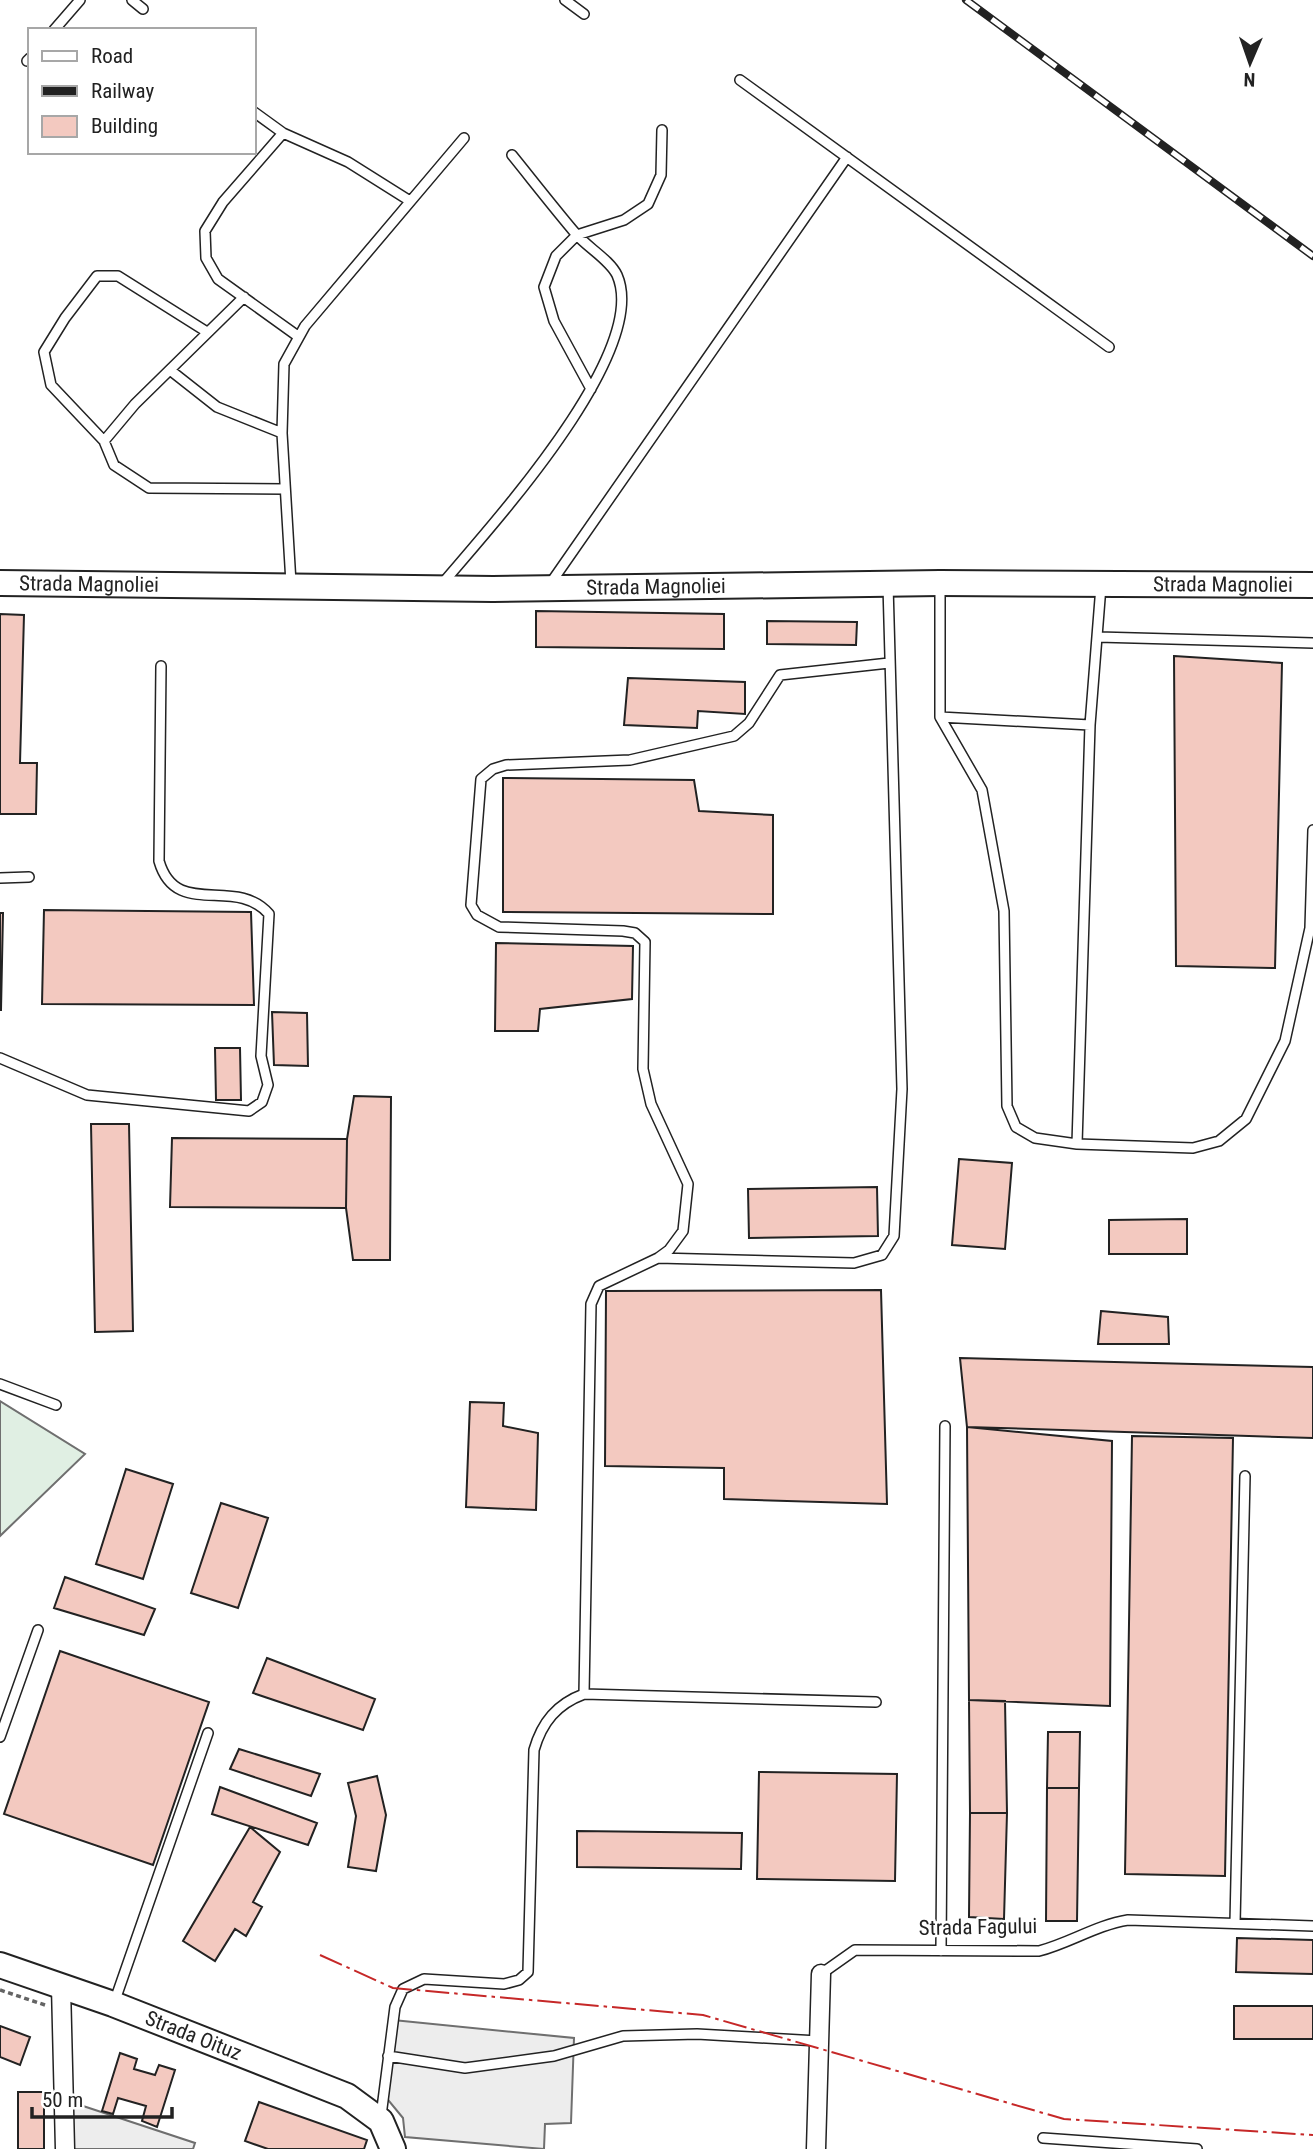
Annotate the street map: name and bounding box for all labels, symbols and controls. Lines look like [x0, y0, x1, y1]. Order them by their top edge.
legend [28, 28, 256, 154]
north arrow [1215, 28, 1285, 98]
text: Road [91, 44, 133, 68]
text: N [1243, 68, 1256, 91]
text: Railway [91, 79, 154, 103]
text: Building [91, 114, 158, 138]
street label: Strada Magnoliei [19, 571, 159, 597]
street label: Strada Magnoliei [1153, 572, 1293, 597]
street label: Strada Magnoliei [586, 574, 726, 600]
street label: Strada Fagului [919, 1914, 1037, 1940]
street label: Strada Oituz [142, 2006, 245, 2065]
scale bar [32, 2076, 172, 2120]
text: 50 m [42, 2088, 83, 2112]

